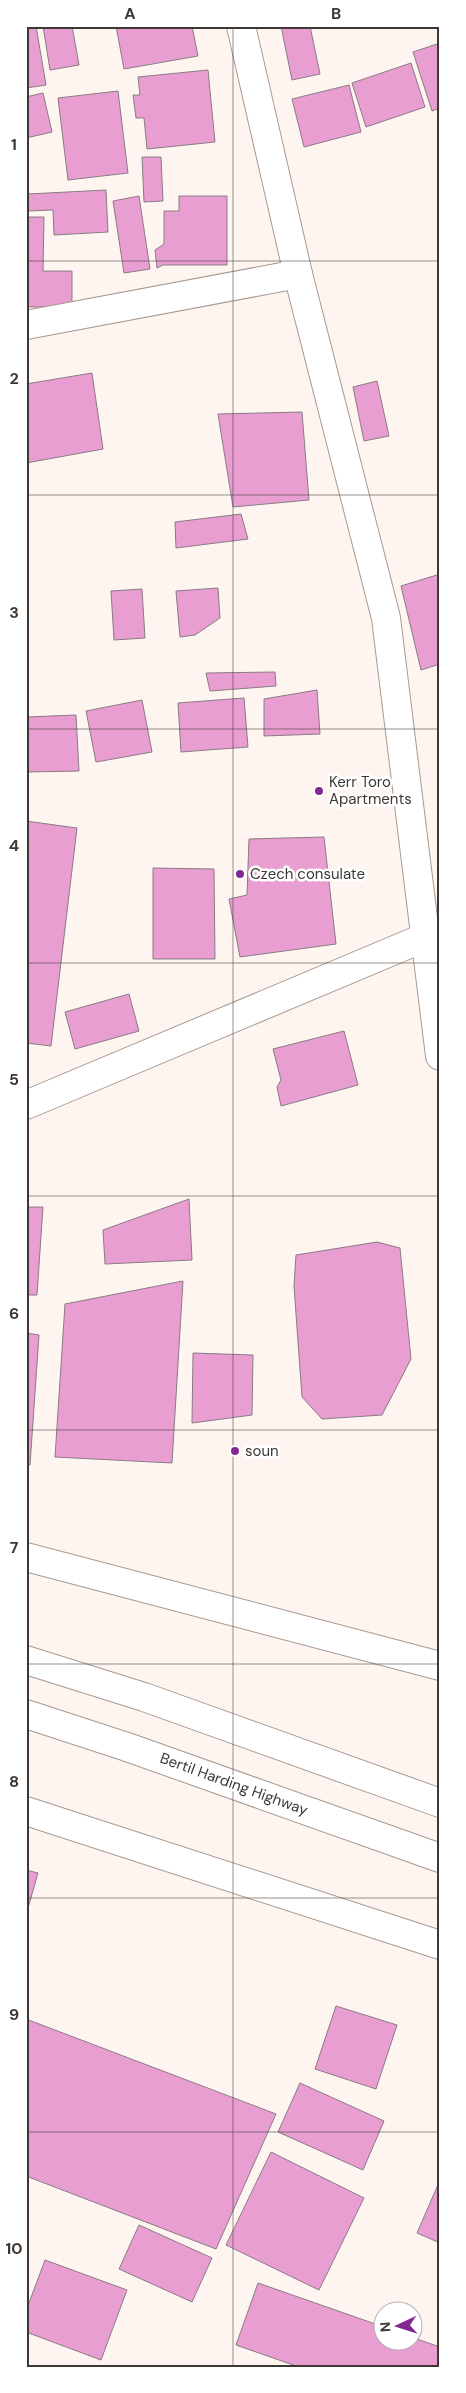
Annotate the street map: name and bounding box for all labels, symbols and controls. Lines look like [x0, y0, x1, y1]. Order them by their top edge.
text: A [124, 3, 136, 24]
text: B [331, 3, 341, 24]
text: 1 [11, 134, 17, 155]
text: 2 [9, 368, 19, 389]
text: 3 [9, 602, 19, 623]
place label: Kerr Toro Apartments [329, 772, 412, 809]
marker: Kerr Toro Apartments [313, 785, 325, 797]
text: 4 [9, 835, 19, 856]
place label: Czech consulate [250, 864, 365, 884]
marker: Czech consulate [234, 868, 246, 880]
text: 5 [9, 1069, 19, 1090]
text: 6 [9, 1303, 19, 1324]
place label: soun [245, 1441, 279, 1461]
marker: soun [229, 1445, 241, 1457]
text: 7 [10, 1537, 19, 1558]
street label: Bertil Harding Highway [157, 1748, 311, 1820]
text: 8 [9, 1771, 19, 1792]
text: 9 [9, 2004, 19, 2025]
text: 10 [5, 2238, 23, 2259]
north arrow [374, 2300, 424, 2350]
text: N [376, 2321, 394, 2333]

